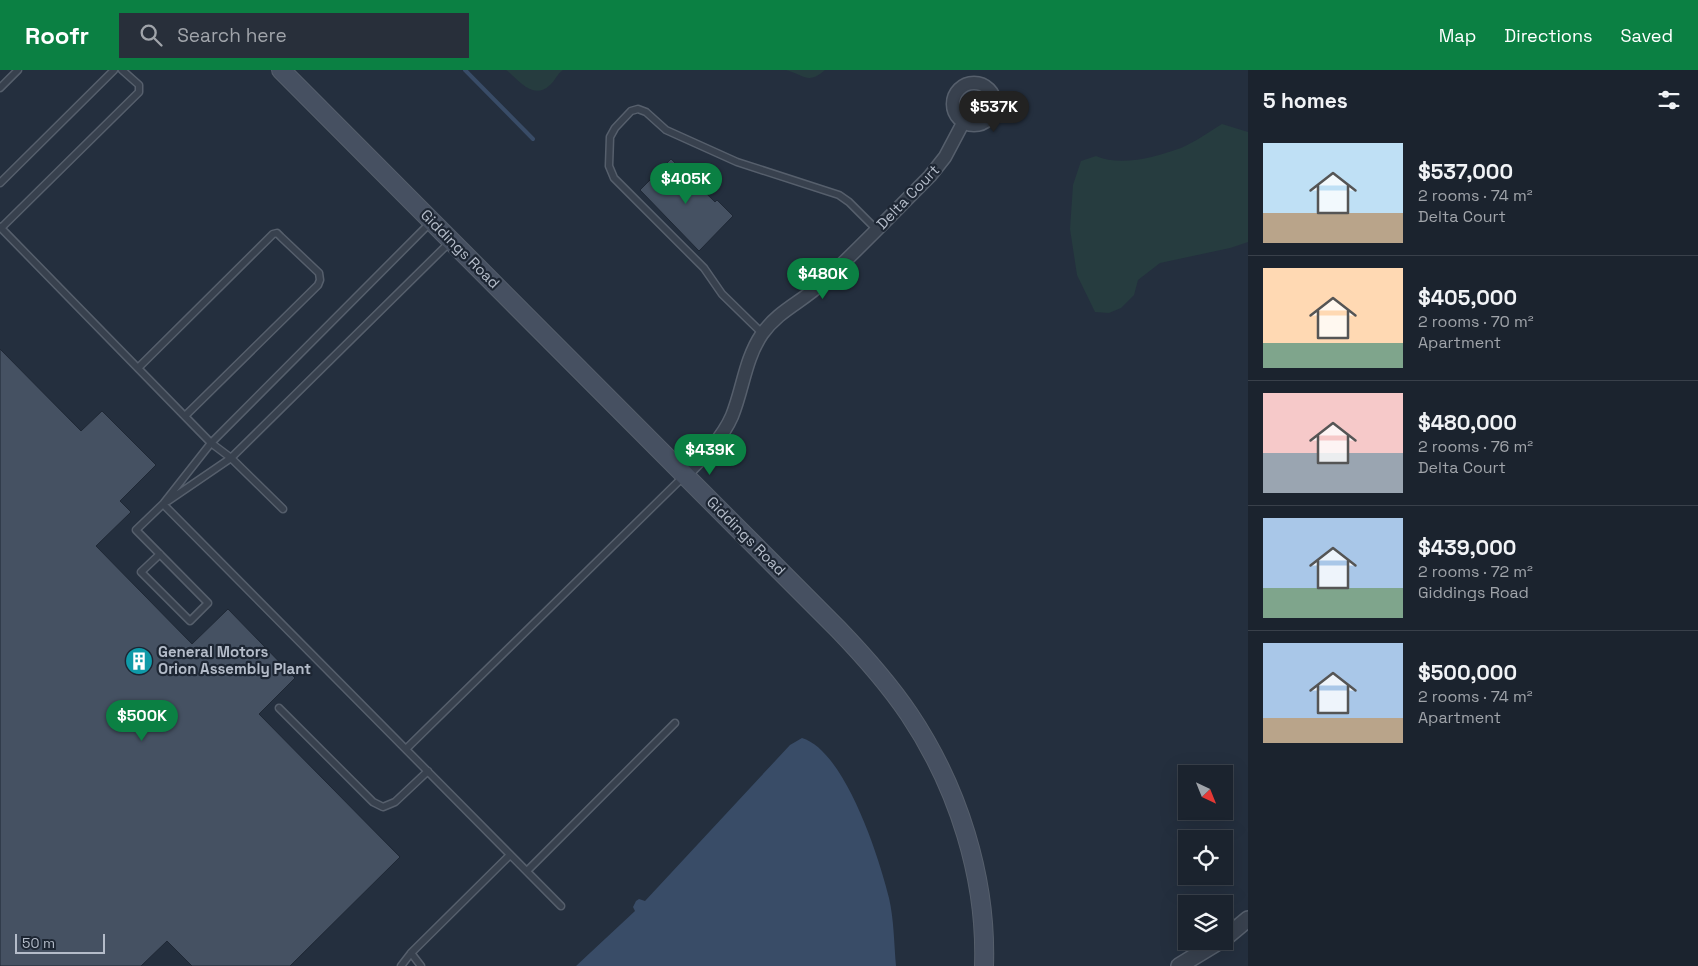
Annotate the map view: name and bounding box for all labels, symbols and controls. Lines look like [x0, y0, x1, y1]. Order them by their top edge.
search box [119, 13, 469, 58]
text: Roofr [25, 20, 89, 51]
icon: search [137, 21, 165, 49]
text: Search here [177, 23, 287, 48]
text: Map [1439, 24, 1476, 47]
text: Directions [1504, 24, 1593, 47]
text: Saved [1621, 24, 1673, 47]
icon: filters [1655, 86, 1683, 114]
text: 5 homes [1263, 87, 1348, 114]
pin: $537K [959, 90, 1029, 133]
text: $537K [970, 96, 1018, 117]
text: $537,000 [1418, 158, 1513, 185]
street label: Delta Court [872, 160, 943, 233]
pin: $405K [651, 162, 721, 205]
icon: home [1303, 163, 1363, 223]
text: $405K [661, 168, 711, 189]
text: 2 rooms · 74 m² [1418, 185, 1533, 206]
street label: Giddings Road [417, 205, 504, 292]
text: Delta Court [1418, 206, 1506, 227]
pin: $480K [788, 258, 858, 300]
text: $480K [798, 263, 848, 284]
text: $405,000 [1418, 284, 1517, 311]
icon: home [1303, 288, 1363, 348]
text: 2 rooms · 70 m² [1418, 311, 1534, 332]
text: Apartment [1418, 332, 1501, 353]
text: $480,000 [1418, 409, 1517, 436]
icon: home [1303, 413, 1363, 473]
pin: $439K [675, 434, 745, 476]
text: 2 rooms · 76 m² [1418, 436, 1533, 457]
text: $439K [685, 439, 735, 460]
text: Delta Court [1418, 457, 1506, 478]
street label: Giddings Road [703, 492, 790, 579]
text: $439,000 [1418, 534, 1516, 561]
icon: home [1303, 538, 1363, 598]
text: 2 rooms · 72 m² [1418, 561, 1533, 582]
text: Giddings Road [1418, 582, 1529, 603]
place label: General Motors Orion Assembly Plant [158, 642, 311, 678]
building icon: General Motors Orion Assembly Plant [124, 646, 154, 676]
text: $500,000 [1418, 659, 1517, 686]
icon: home [1303, 663, 1363, 723]
text: 2 rooms · 74 m² [1418, 686, 1533, 707]
pin: $500K [107, 700, 177, 742]
text: $500K [117, 705, 167, 726]
text: Apartment [1418, 707, 1501, 728]
north arrow [1178, 765, 1232, 820]
map controls [1178, 765, 1233, 950]
button: locate [1178, 830, 1233, 885]
button: layers [1178, 895, 1233, 950]
scale bar [15, 931, 105, 954]
text: 50 m [22, 934, 55, 952]

